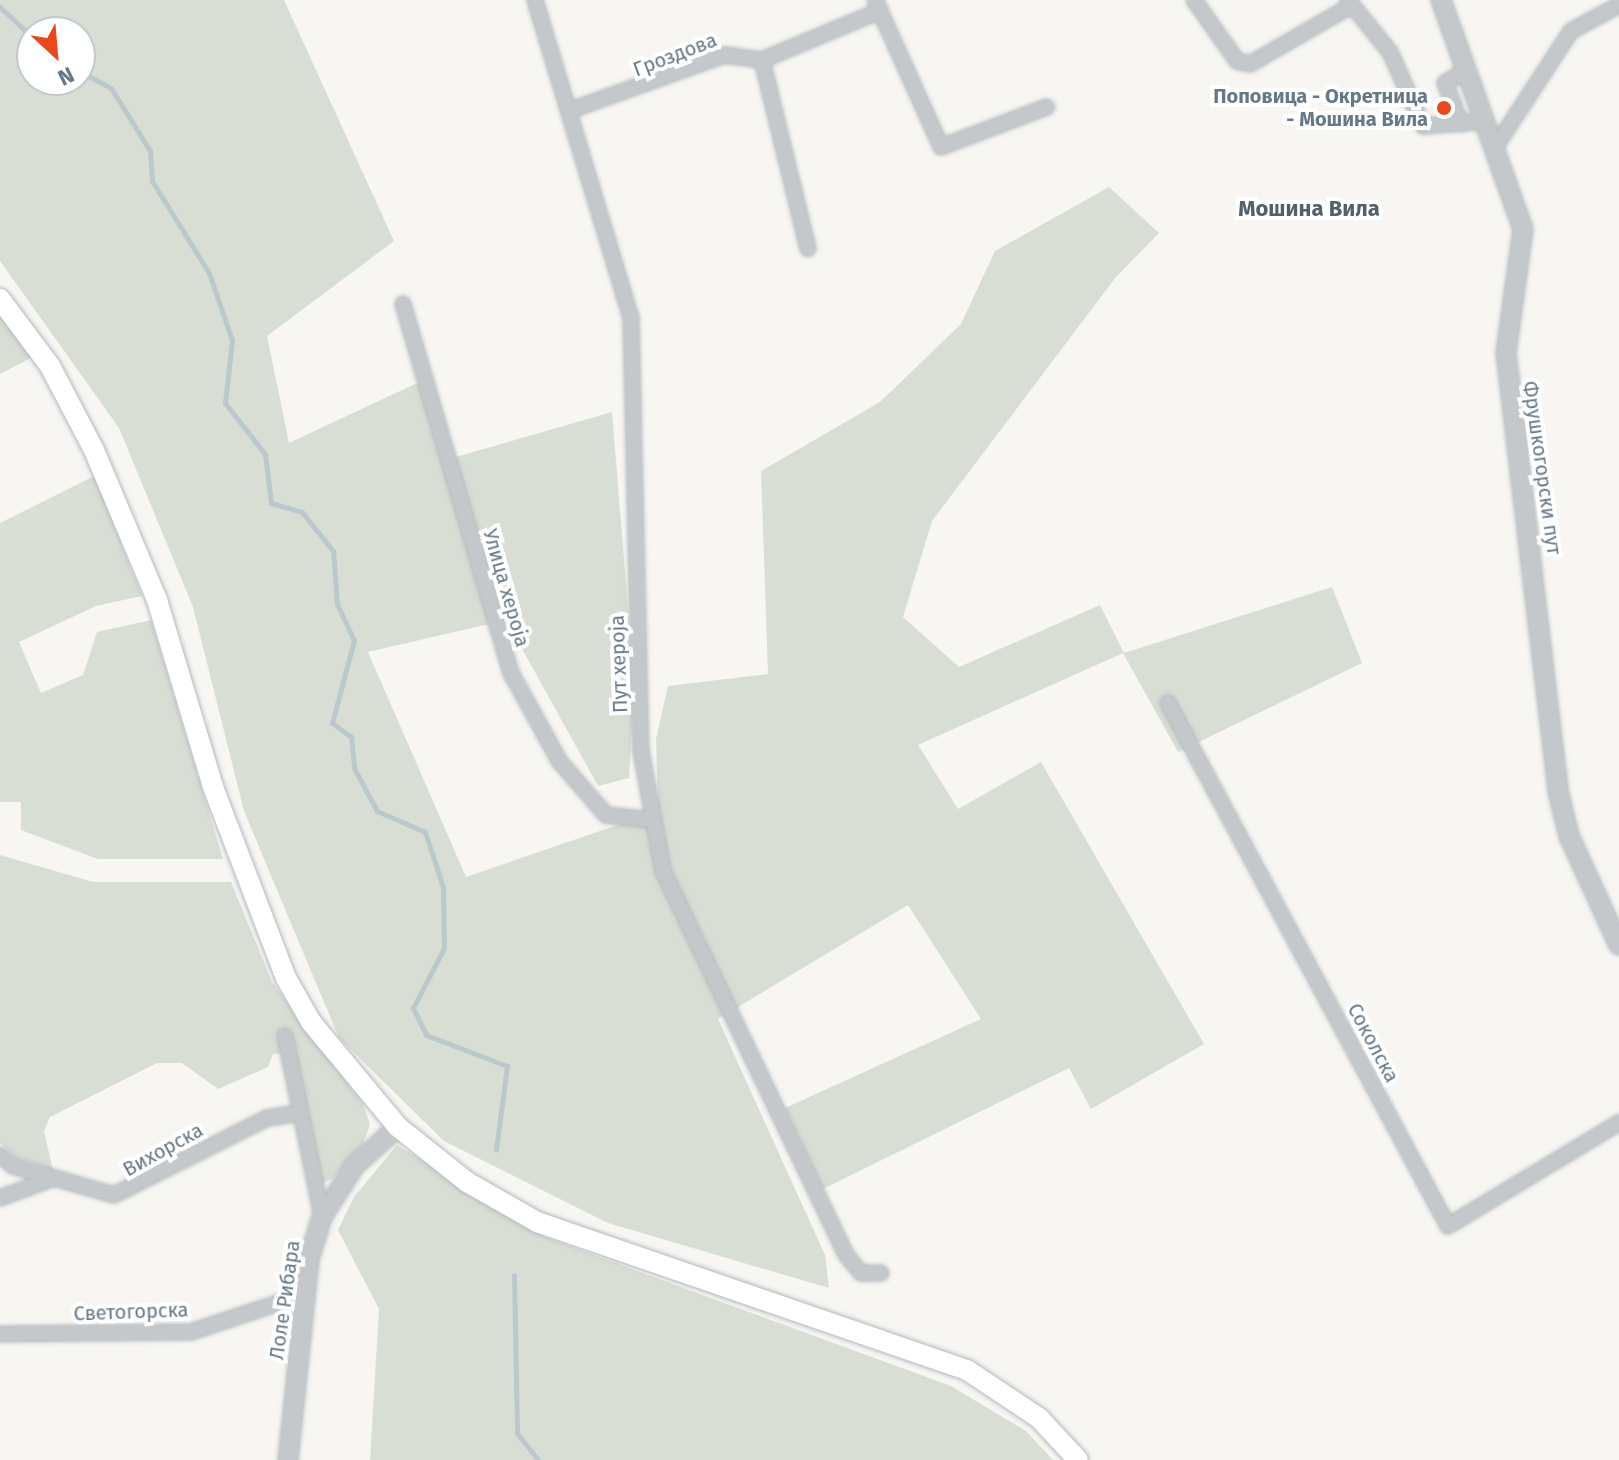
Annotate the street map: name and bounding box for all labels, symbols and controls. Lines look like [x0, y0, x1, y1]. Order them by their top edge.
north arrow [16, 16, 96, 96]
street label: Гроздова [630, 28, 720, 82]
text: N [53, 61, 78, 92]
place label: Поповица - Окретница - Мошина Вила [1213, 84, 1428, 131]
marker: Поповица - Окретница - Мошина Вила [1435, 99, 1453, 117]
district label: Мошина Вила [1238, 196, 1380, 222]
street label: Фрушкогорски пут [1518, 379, 1566, 557]
street label: Улица хероја [478, 526, 534, 650]
street label: Пут хероја [605, 615, 633, 713]
street label: Соколска [1342, 999, 1404, 1087]
street label: Вихорска [119, 1118, 207, 1182]
street label: Лоле Рибара [265, 1239, 305, 1361]
street label: Светогорска [73, 1298, 189, 1326]

